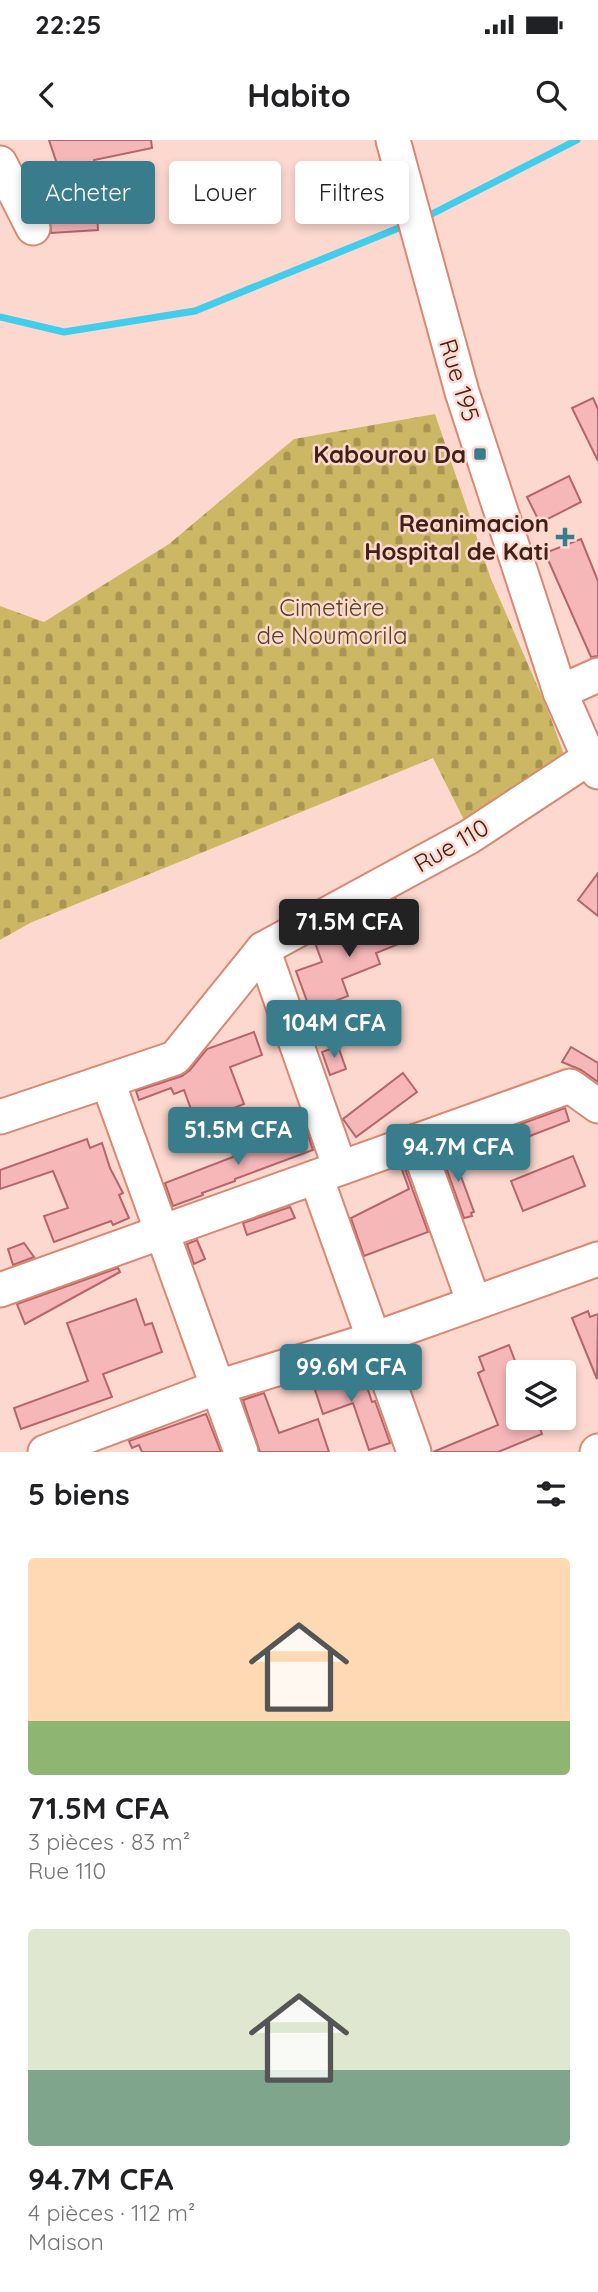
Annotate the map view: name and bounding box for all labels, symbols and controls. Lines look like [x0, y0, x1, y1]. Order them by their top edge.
text: 22:25 [35, 8, 101, 41]
text: Habito [247, 75, 351, 115]
icon: back [28, 76, 66, 114]
icon: search [532, 76, 570, 114]
chip: Acheter [21, 161, 155, 224]
chip: Louer [169, 161, 281, 224]
chip: Filtres [295, 161, 409, 224]
street label: Rue 195 [433, 335, 487, 425]
place label: Kabourou Da [313, 439, 466, 469]
marker: Kabourou Da [472, 446, 488, 462]
place label: Reanimacion Hospital de Kati [364, 508, 549, 566]
marker: Reanimacion Hospital de Kati [555, 527, 575, 547]
park label: Cimetière de Noumorila [256, 592, 408, 650]
street label: Rue 110 [408, 812, 494, 878]
pin: 71.5M CFA [269, 900, 429, 959]
text: 71.5M CFA [295, 907, 403, 936]
pin: 104M CFA [262, 1000, 406, 1060]
text: 104M CFA [282, 1008, 386, 1037]
pin: 51.5M CFA [158, 1108, 318, 1167]
text: 51.5M CFA [184, 1115, 292, 1144]
pin: 94.7M CFA [378, 1124, 538, 1184]
text: 94.7M CFA [402, 1132, 514, 1161]
pin: 99.6M CFA [271, 1344, 431, 1404]
text: 99.6M CFA [296, 1352, 406, 1381]
map controls [506, 1360, 576, 1430]
button: layers [506, 1360, 576, 1430]
text: 5 biens [28, 1475, 130, 1513]
icon: filters [532, 1475, 570, 1513]
icon: home [236, 1604, 362, 1730]
text: 71.5M CFA [28, 1789, 169, 1827]
text: 3 pièces · 83 m² [28, 1827, 190, 1856]
text: Rue 110 [28, 1856, 106, 1885]
icon: home [236, 1975, 362, 2101]
text: 94.7M CFA [28, 2160, 173, 2198]
text: 4 pièces · 112 m² [28, 2198, 195, 2227]
text: Maison [28, 2227, 104, 2256]

